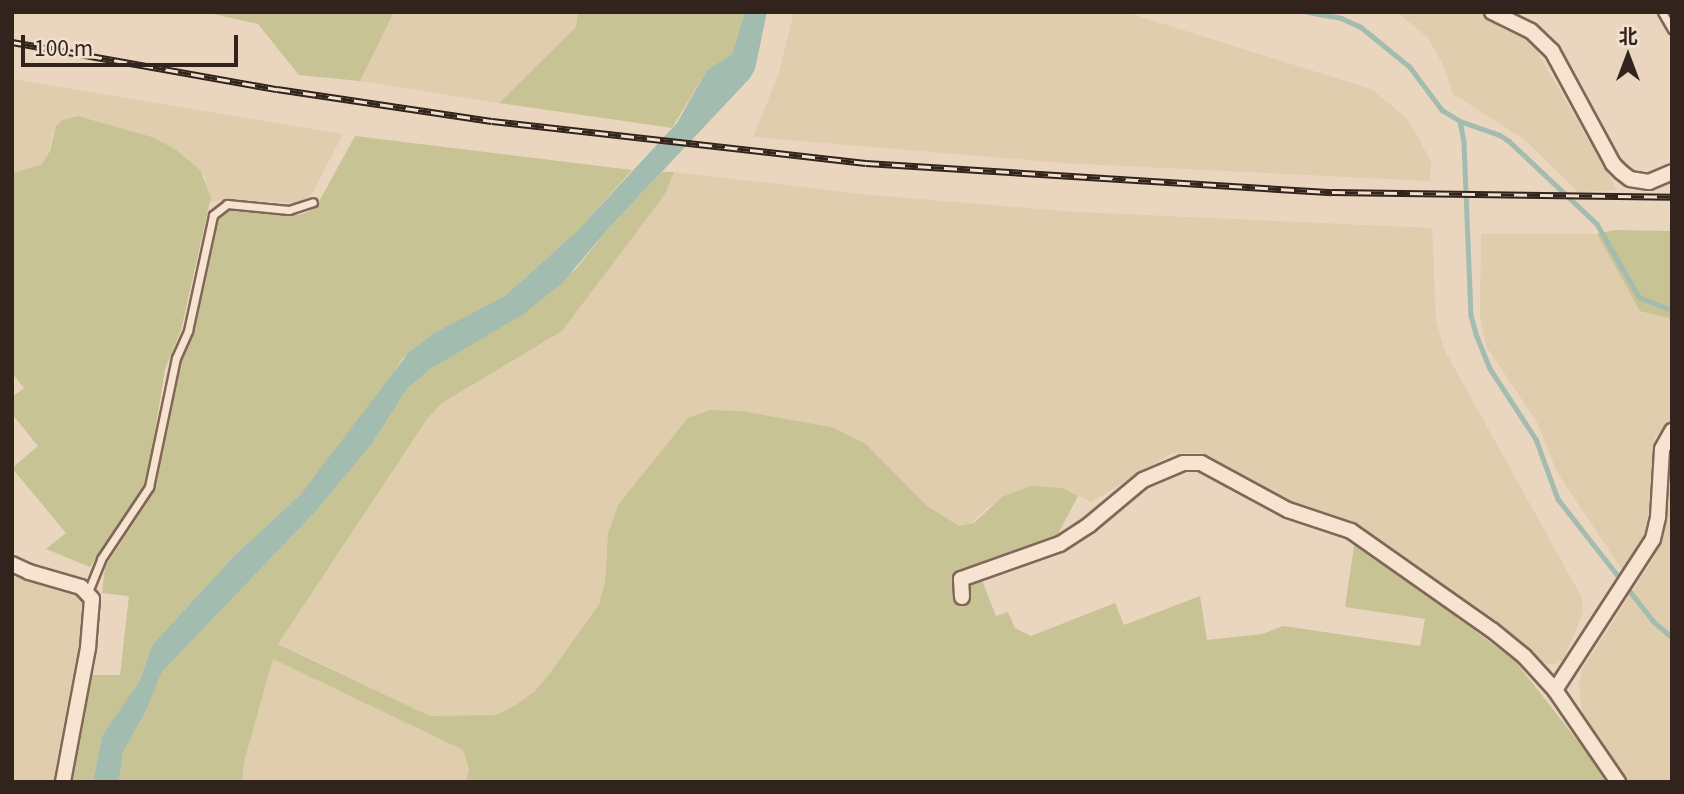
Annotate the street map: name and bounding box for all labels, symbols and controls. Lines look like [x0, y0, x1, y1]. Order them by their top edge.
scale bar [24, 21, 242, 65]
north arrow [1593, 21, 1663, 91]
text: 北 [1618, 21, 1638, 48]
text: 100 m [34, 32, 93, 62]

